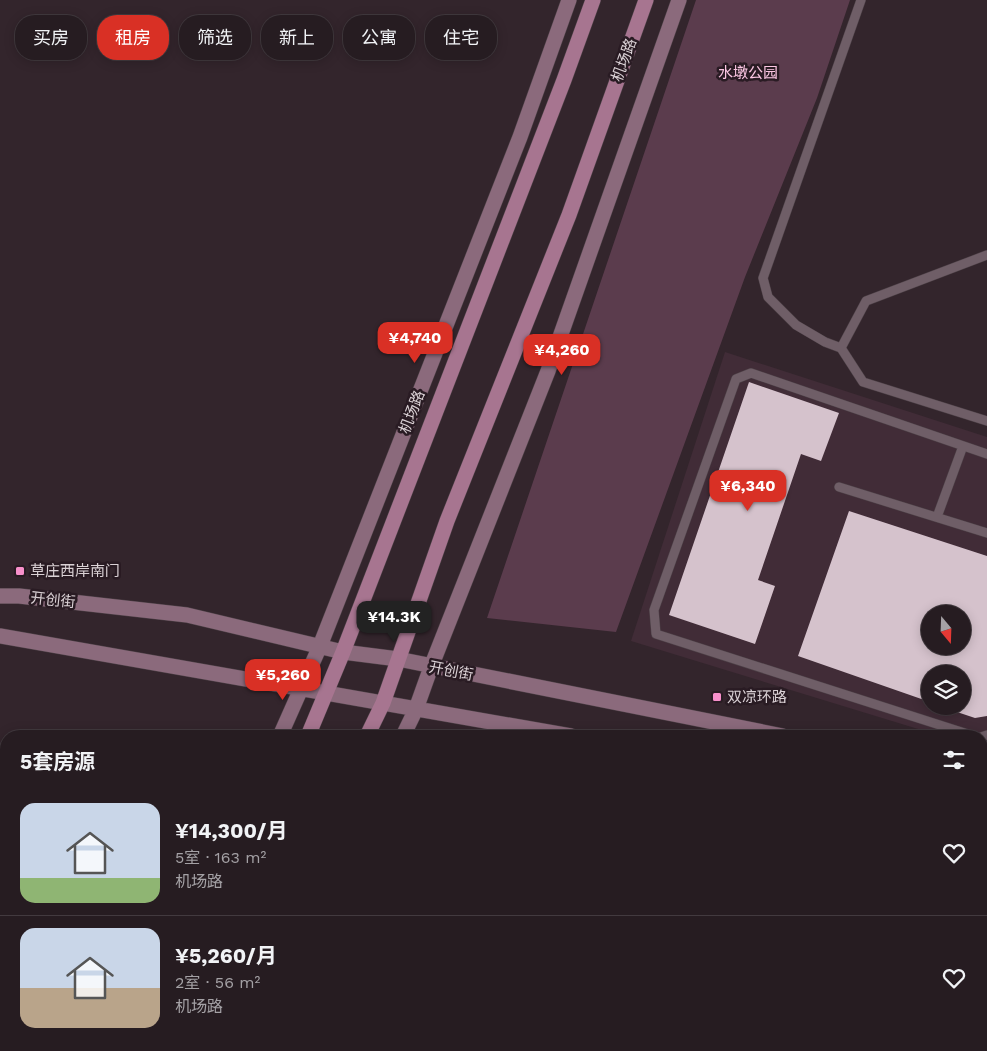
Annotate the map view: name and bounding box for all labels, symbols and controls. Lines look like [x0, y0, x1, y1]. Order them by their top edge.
chip: 买房 [15, 15, 87, 60]
chip: 租房 [97, 15, 169, 60]
chip: 筛选 [179, 15, 251, 60]
chip: 新上 [261, 15, 333, 60]
chip: 公寓 [343, 15, 415, 60]
chip: 住宅 [425, 15, 497, 60]
street label: 机场路 [608, 36, 640, 84]
park label: 水墩公园 [718, 64, 778, 82]
pin: ¥4,740 [374, 322, 456, 364]
text: ¥4,740 [389, 328, 441, 347]
pin: ¥4,260 [521, 334, 603, 376]
text: ¥4,260 [534, 340, 590, 359]
street label: 机场路 [396, 388, 428, 436]
pin: ¥6,340 [707, 470, 789, 512]
text: ¥6,340 [720, 476, 776, 495]
place label: 草庄西岸南门 [30, 562, 120, 580]
marker: 草庄西岸南门 [14, 565, 26, 577]
street label: 开创街 [30, 589, 76, 611]
pin: ¥14.3K [353, 600, 435, 643]
north arrow [921, 605, 971, 655]
map controls [921, 605, 971, 715]
text: ¥14.3K [367, 607, 421, 626]
pin: ¥5,260 [242, 658, 324, 701]
street label: 开创街 [427, 658, 475, 684]
text: ¥5,260 [256, 665, 310, 684]
button: layers [921, 665, 971, 715]
place label: 双凉环路 [727, 688, 787, 706]
marker: 双凉环路 [711, 691, 723, 703]
icon: filters [940, 746, 968, 774]
text: 5套房源 [20, 749, 95, 774]
text: ¥14,300/月 [175, 818, 287, 843]
icon: home [60, 823, 120, 883]
icon: heart [940, 839, 968, 867]
text: 5室 · 163 m² [175, 848, 266, 867]
text: 机场路 [175, 872, 223, 891]
text: ¥5,260/月 [175, 943, 277, 968]
icon: home [60, 948, 120, 1008]
icon: heart [940, 964, 968, 992]
text: 2室 · 56 m² [175, 973, 260, 992]
text: 机场路 [175, 997, 223, 1016]

